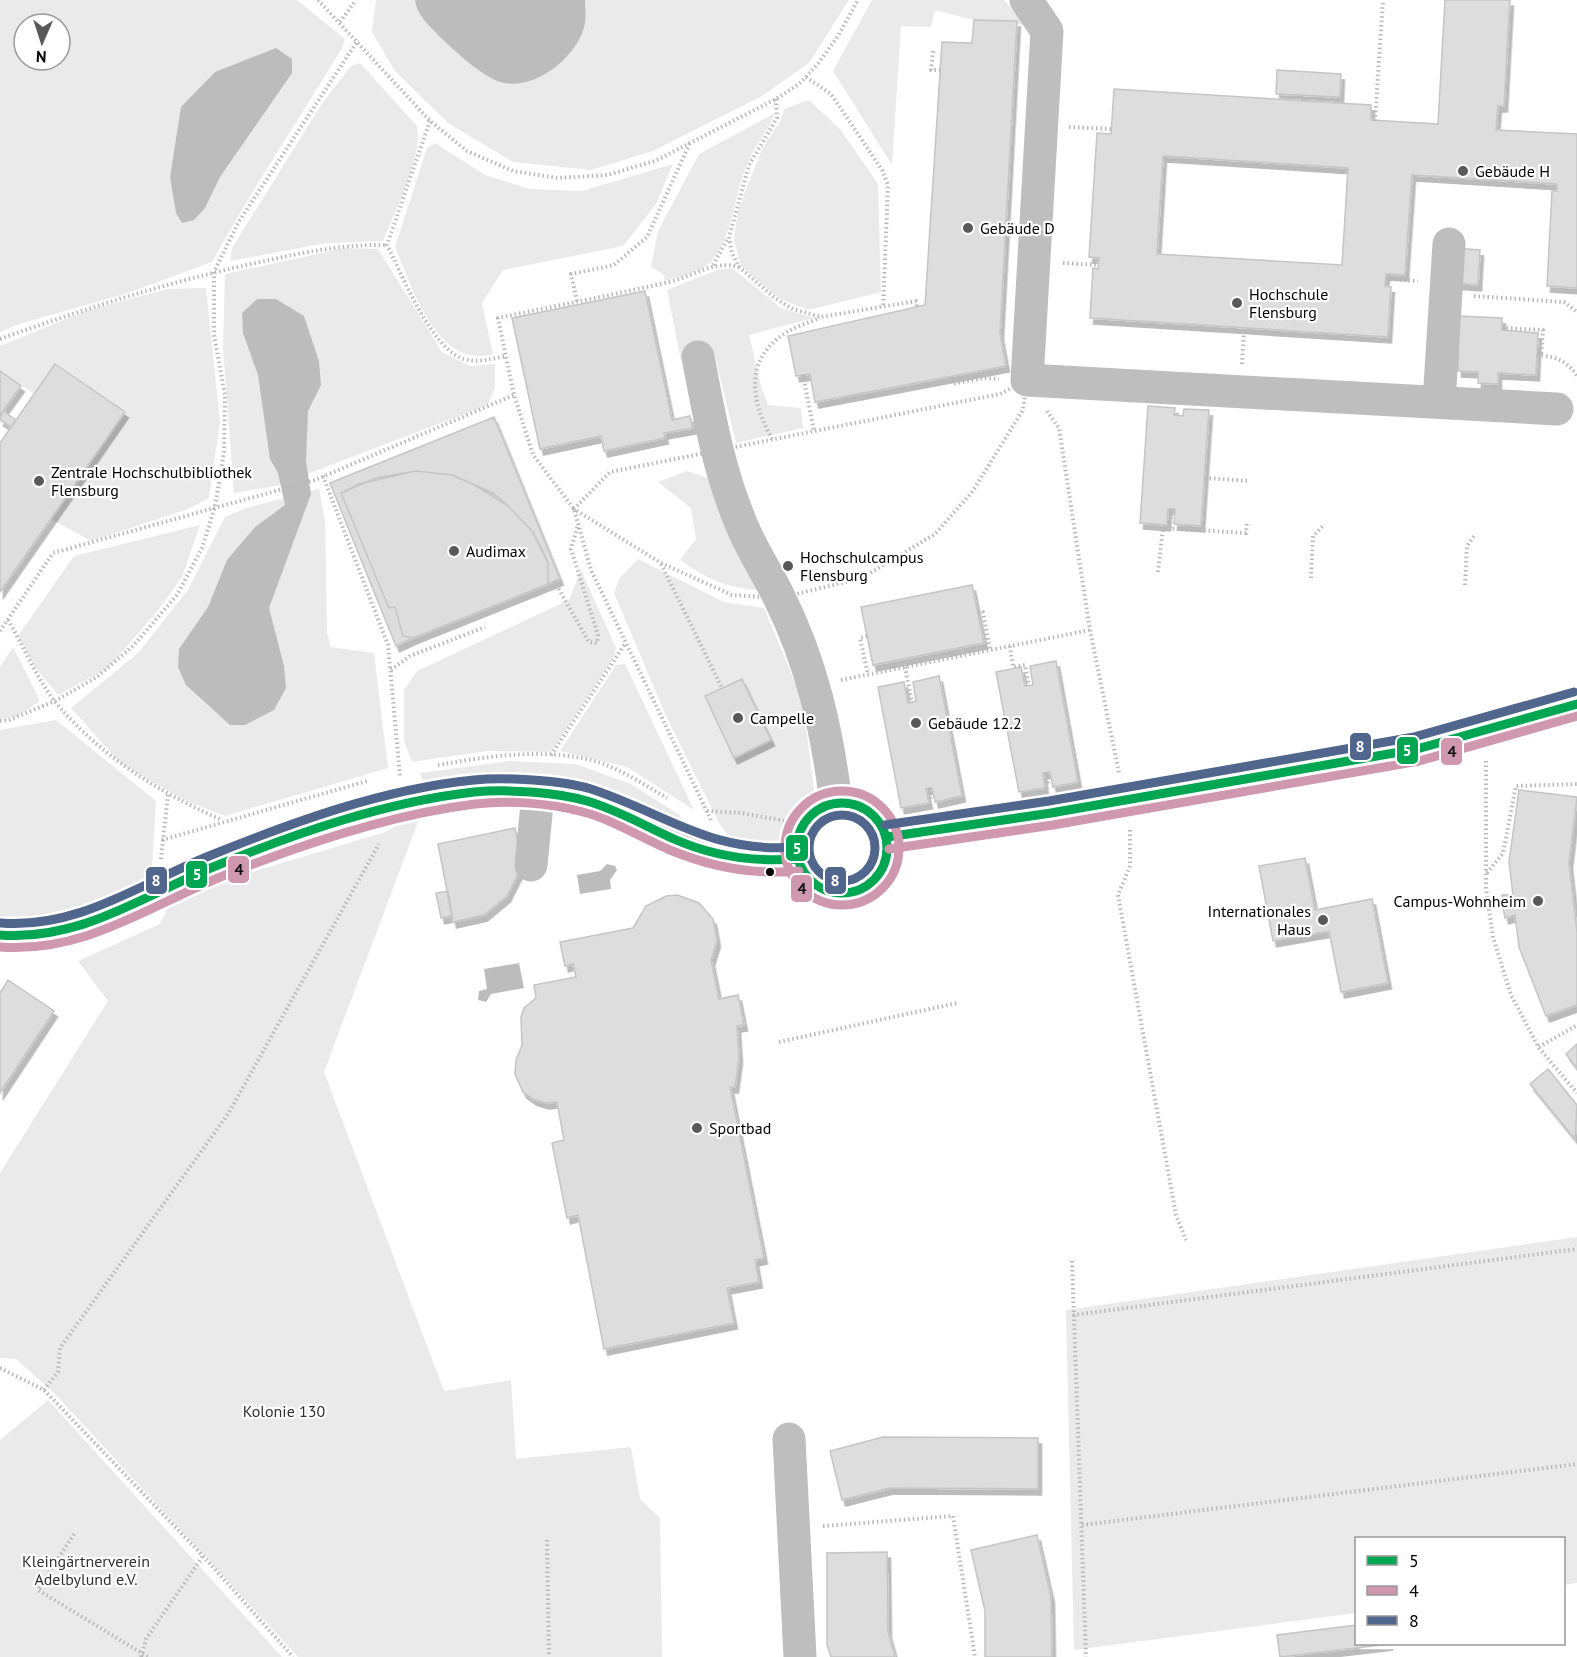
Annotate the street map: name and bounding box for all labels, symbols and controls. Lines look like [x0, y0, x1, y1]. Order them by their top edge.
north arrow [12, 12, 72, 72]
text: N [35, 47, 47, 67]
place label: Gebäude H [1475, 161, 1550, 181]
marker: Gebäude H [1456, 164, 1470, 178]
place label: Gebäude D [980, 218, 1055, 238]
marker: Gebäude D [961, 221, 975, 235]
place label: Hochschule Flensburg [1249, 284, 1328, 322]
marker: Hochschule Flensburg [1230, 296, 1244, 310]
place label: Zentrale Hochschulbibliothek Flensburg [51, 462, 252, 500]
marker: Zentrale Hochschulbibliothek Flensburg [32, 474, 46, 488]
place label: Audimax [466, 541, 526, 561]
marker: Audimax [447, 544, 461, 558]
place label: Hochschulcampus Flensburg [800, 547, 924, 585]
marker: Hochschulcampus Flensburg [781, 559, 795, 573]
place label: Campelle [750, 708, 814, 728]
marker: Campelle [731, 711, 745, 725]
place label: Gebäude 12.2 [928, 713, 1022, 733]
marker: Gebäude 12.2 [909, 716, 923, 730]
line badge: 8 [1349, 732, 1372, 761]
text: 8 [1355, 736, 1365, 756]
line badge: 5 [1396, 736, 1419, 765]
line badge: 4 [1440, 737, 1463, 766]
text: 5 [1402, 740, 1412, 760]
text: 4 [1447, 741, 1457, 761]
line badge: 5 [785, 834, 809, 862]
text: 5 [792, 838, 802, 858]
line badge: 4 [227, 855, 250, 884]
text: 4 [234, 859, 244, 879]
line badge: 5 [185, 860, 208, 889]
text: 5 [192, 864, 202, 884]
line badge: 8 [145, 866, 168, 895]
unlabelled marker [764, 866, 776, 878]
line badge: 8 [824, 866, 847, 895]
text: 8 [151, 870, 161, 890]
text: 8 [830, 870, 840, 890]
line badge: 4 [790, 874, 813, 903]
text: 4 [797, 878, 807, 898]
place label: Campus-Wohnheim [1394, 891, 1526, 911]
marker: Campus-Wohnheim [1531, 894, 1545, 908]
place label: Internationales Haus [1208, 901, 1311, 939]
marker: Internationales Haus [1316, 913, 1330, 927]
place label: Sportbad [709, 1118, 771, 1138]
marker: Sportbad [690, 1121, 704, 1135]
park label: Kolonie 130 [243, 1401, 325, 1421]
legend [1355, 1537, 1565, 1645]
text: 5 [1409, 1549, 1419, 1572]
park label: Kleingärtnerverein Adelbylund e.V. [22, 1551, 150, 1589]
text: 4 [1409, 1579, 1419, 1602]
text: 8 [1409, 1609, 1419, 1632]

